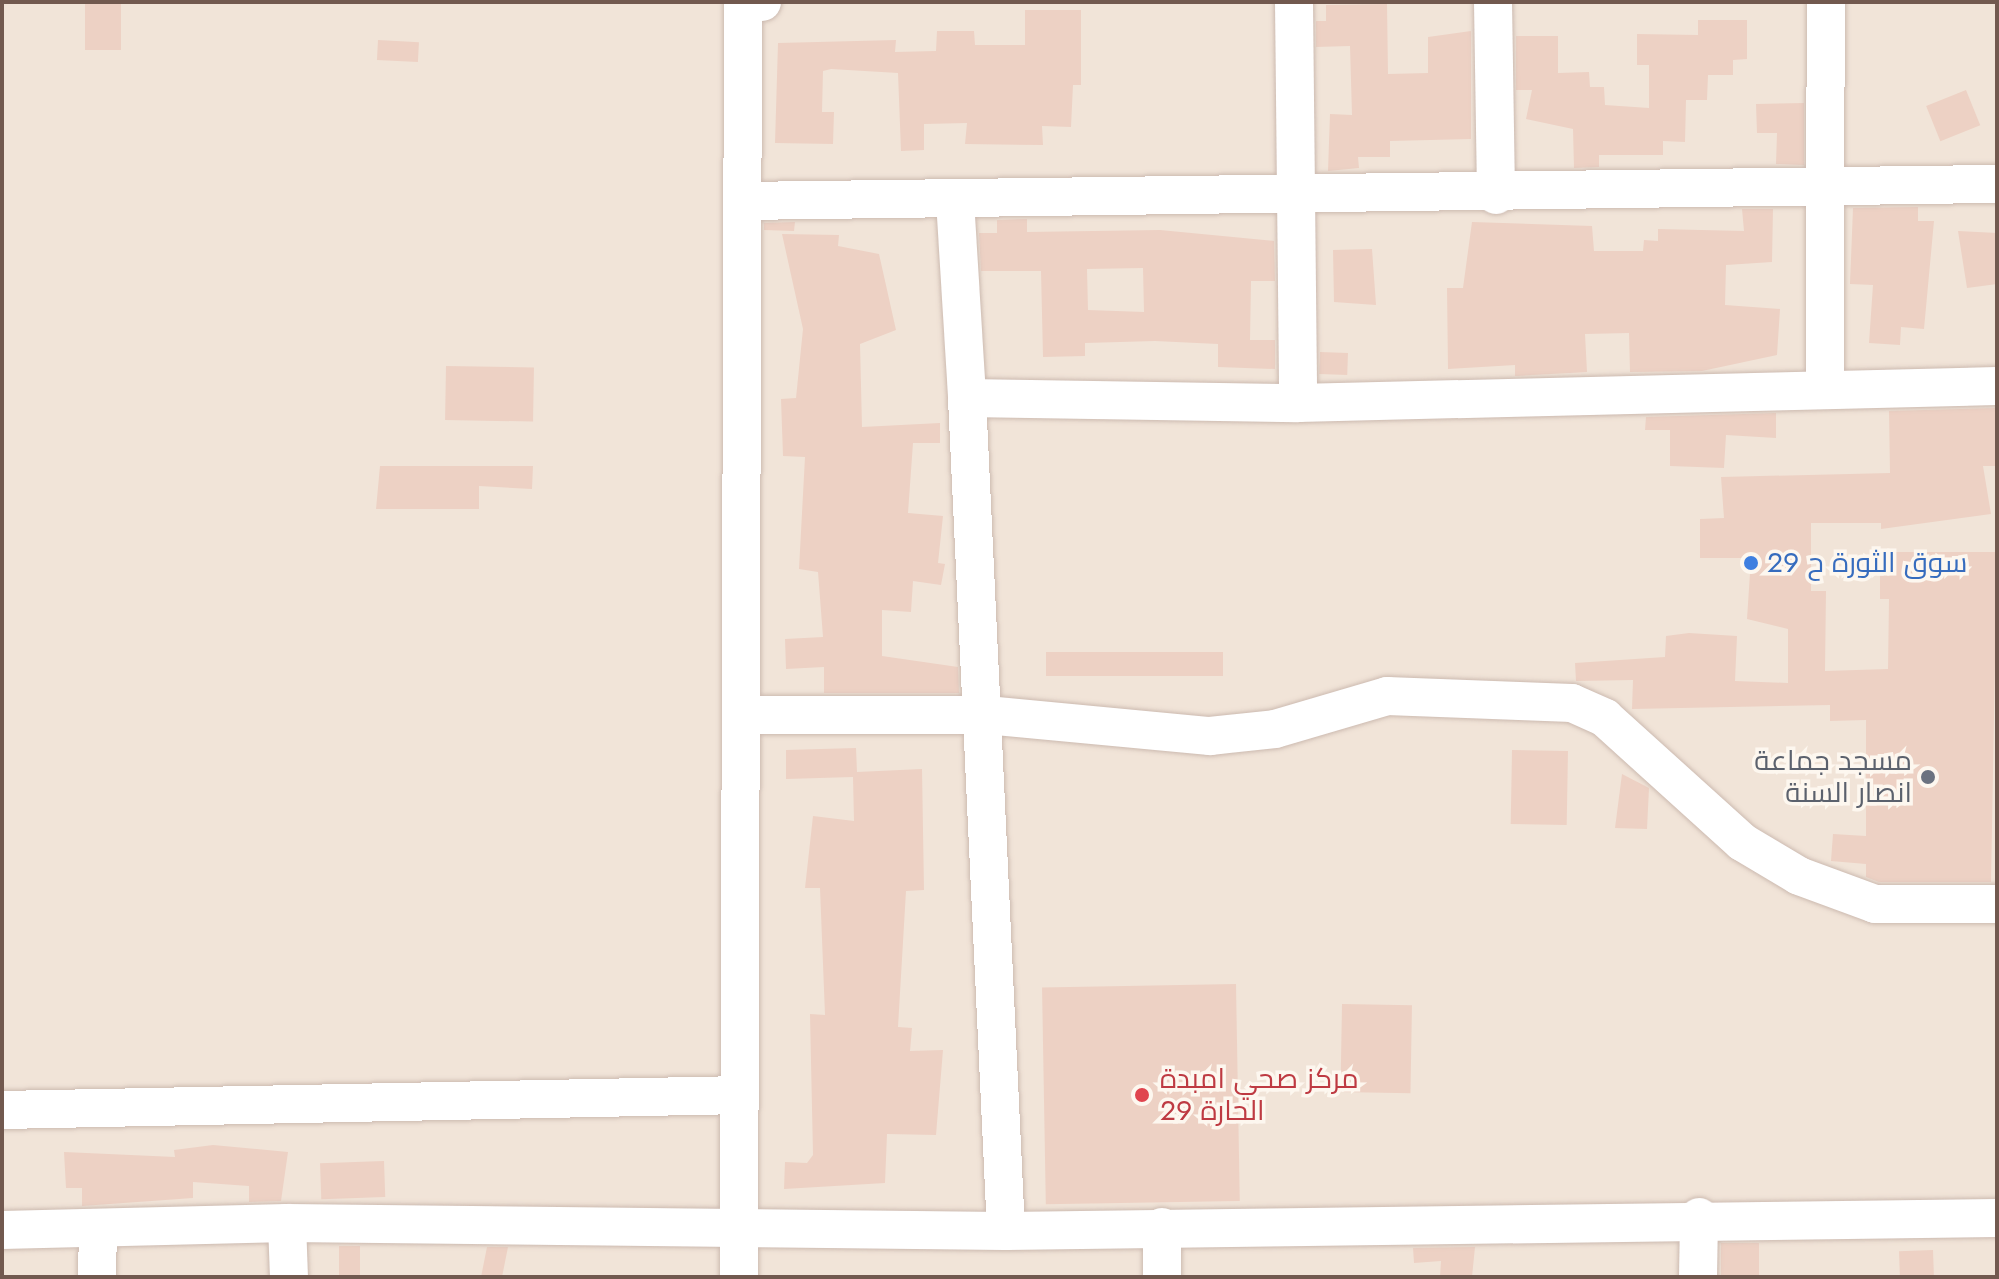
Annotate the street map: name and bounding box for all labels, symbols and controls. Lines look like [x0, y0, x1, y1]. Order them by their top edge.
place label: سوق الثورة ح 29 [1767, 546, 1967, 580]
marker: سوق الثورة ح 29 [1742, 554, 1760, 572]
place label: مسجد جماعة انصار السنة [1754, 744, 1912, 810]
marker: مسجد جماعة انصار السنة [1919, 768, 1937, 786]
place label: مركز صحي امبدة الحارة 29 [1160, 1062, 1359, 1128]
marker: مركز صحي امبدة الحارة 29 [1131, 1084, 1153, 1106]

